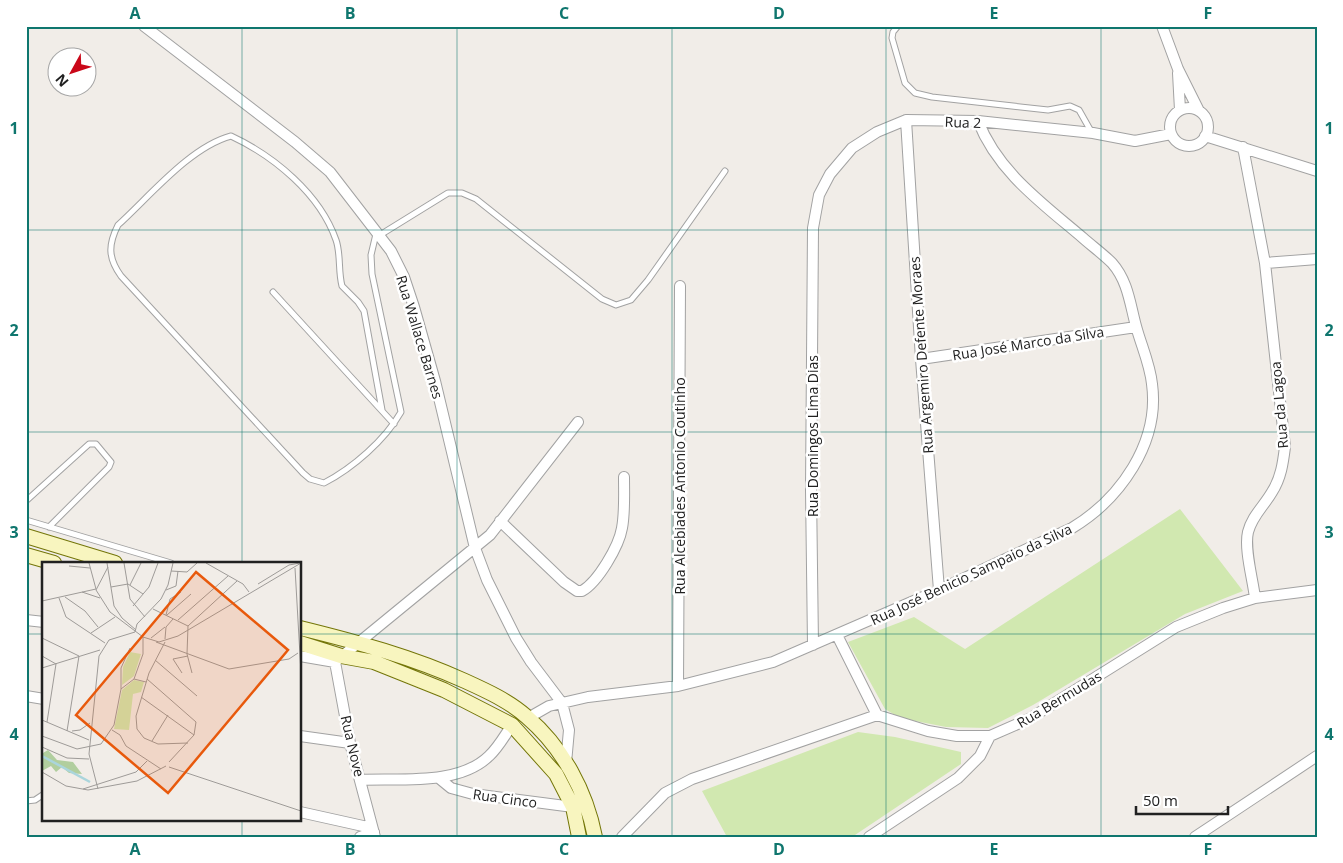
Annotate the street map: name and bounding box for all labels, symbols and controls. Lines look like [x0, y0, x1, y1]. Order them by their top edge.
text: A [129, 2, 141, 24]
text: B [345, 2, 355, 24]
text: C [559, 2, 569, 24]
text: D [773, 2, 785, 24]
text: E [990, 2, 999, 24]
text: F [1204, 2, 1212, 24]
north arrow [48, 48, 98, 98]
text: N [51, 70, 73, 91]
street label: Rua 2 [944, 112, 982, 132]
text: 1 [9, 117, 19, 139]
text: 1 [1324, 117, 1334, 139]
street label: Rua Argemiro Defente Moraes [905, 255, 937, 454]
street label: Rua Wallace Barnes [392, 273, 448, 401]
text: 2 [9, 319, 19, 341]
text: 2 [1324, 319, 1334, 341]
street label: Rua José Marco da Silva [951, 322, 1105, 364]
street label: Rua Domingos Lima Dias [803, 355, 822, 517]
street label: Rua da Lagoa [1266, 361, 1292, 449]
street label: Rua Alcebiades Antonio Coutinho [670, 377, 689, 595]
street label: Rua José Benicio Sampaio da Silva [867, 519, 1075, 629]
text: 3 [9, 521, 19, 543]
text: 3 [1324, 521, 1334, 543]
inset map [42, 562, 301, 820]
street label: Rua Bermudas [1013, 666, 1105, 732]
street label: Rua Nove [337, 713, 369, 779]
text: 4 [9, 723, 19, 745]
text: 4 [1324, 723, 1334, 745]
scale bar [1136, 783, 1228, 815]
street label: Rua Cinco [472, 784, 538, 812]
text: 50 m [1143, 790, 1178, 810]
text: A [129, 838, 141, 860]
text: B [345, 838, 355, 860]
text: C [559, 838, 569, 860]
text: D [773, 838, 785, 860]
text: E [990, 838, 999, 860]
text: F [1204, 838, 1212, 860]

